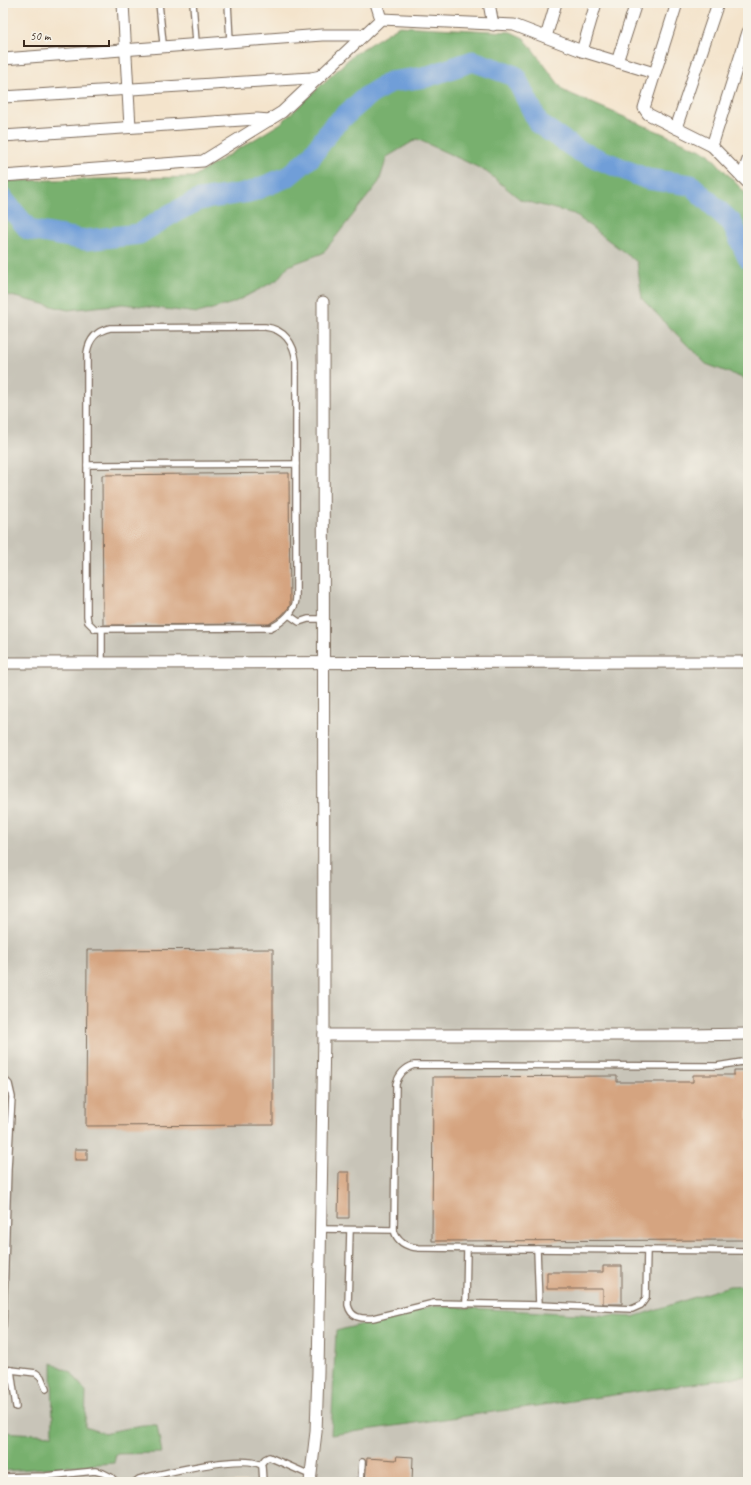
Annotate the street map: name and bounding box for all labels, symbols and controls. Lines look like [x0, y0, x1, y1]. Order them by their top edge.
scale bar [24, 22, 109, 48]
text: 50 m [30, 28, 52, 44]

